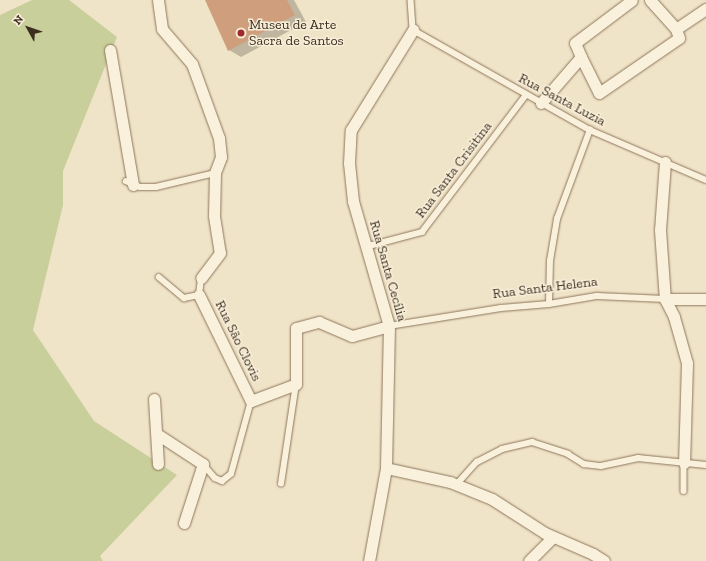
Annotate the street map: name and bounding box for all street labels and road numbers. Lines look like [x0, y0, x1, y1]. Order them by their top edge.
street label: Rua Santa Luzia [516, 70, 608, 130]
street label: Rua Santa Crisitina [412, 118, 496, 222]
street label: Rua Santa Cecília [366, 219, 410, 323]
street label: Rua Santa Helena [492, 273, 598, 303]
street label: Rua São Clovis [211, 298, 265, 384]

